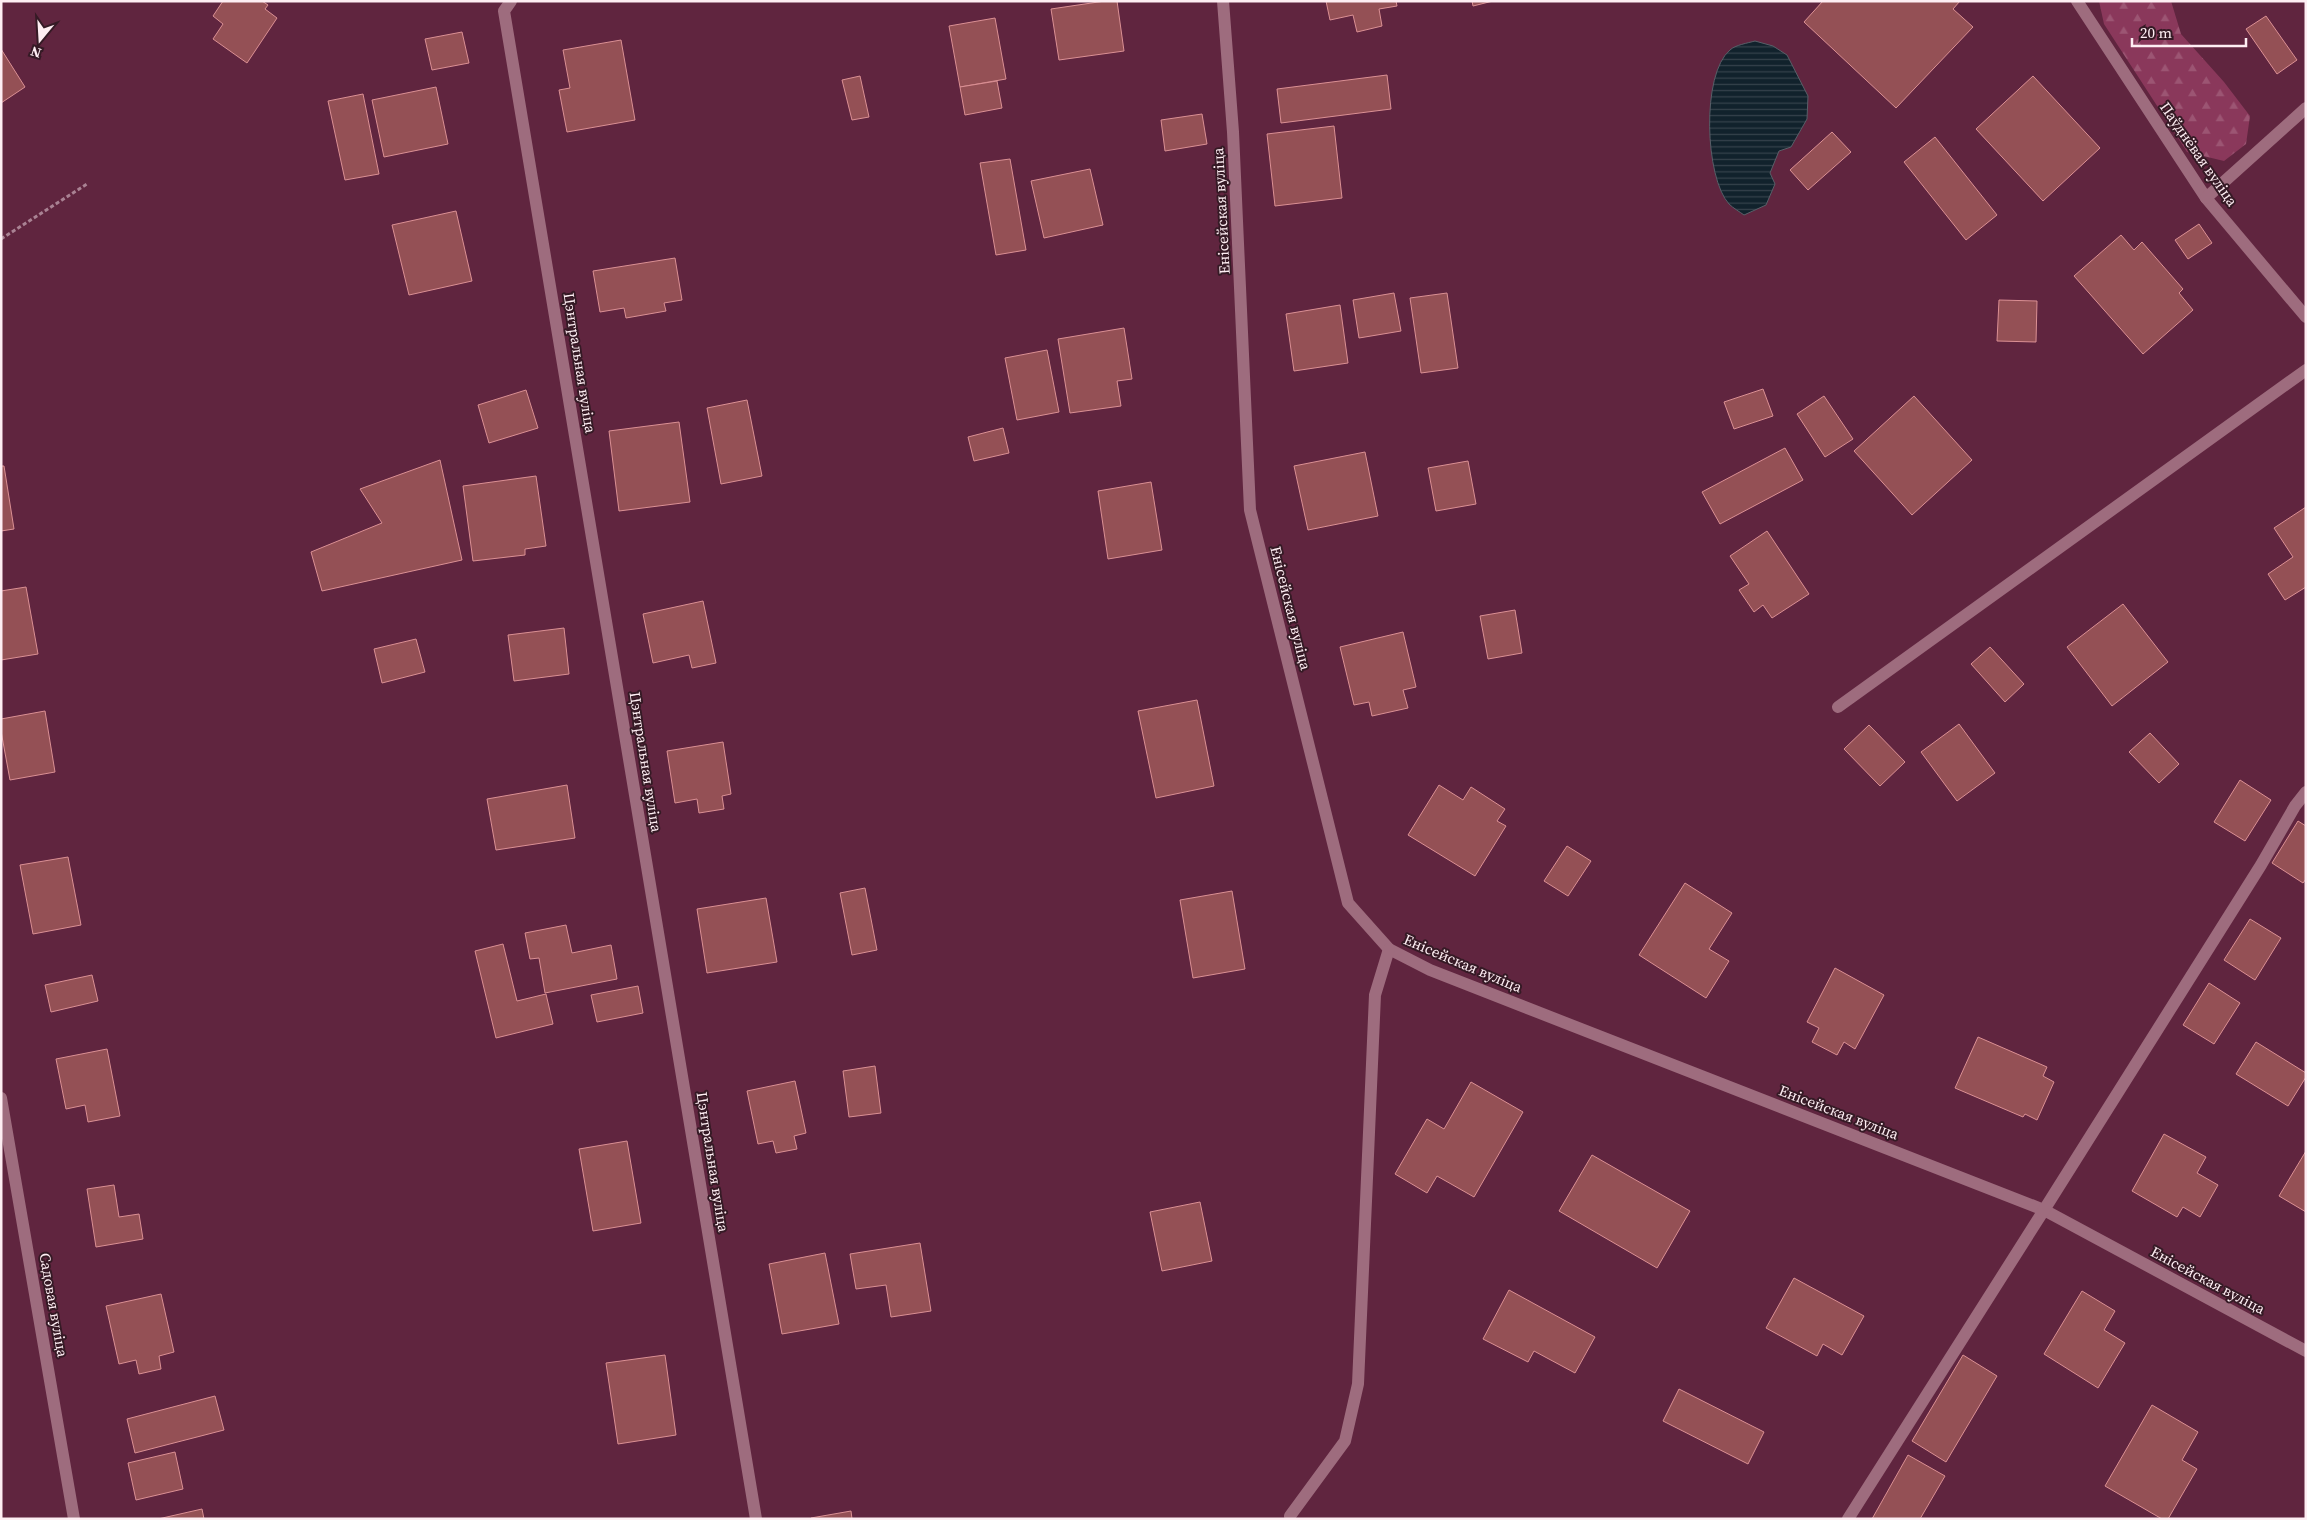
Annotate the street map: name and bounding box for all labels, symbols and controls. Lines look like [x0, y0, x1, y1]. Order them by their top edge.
north arrow [15, 15, 65, 65]
scale bar [2132, 15, 2246, 47]
text: 20 m [2140, 22, 2172, 43]
text: N [28, 41, 44, 63]
street label: Паўднёвая вуліца [2155, 98, 2243, 211]
street label: Енісейская вуліца [1207, 147, 1235, 275]
street label: Цэнтральная вуліца [559, 291, 602, 435]
street label: Енісейская вуліца [1265, 544, 1317, 672]
street label: Цэнтральная вуліца [625, 690, 668, 834]
street label: Енісейская вуліца [1401, 929, 1526, 998]
street label: Енісейская вуліца [1776, 1079, 1902, 1145]
street label: Цэнтральная вуліца [692, 1090, 735, 1234]
street label: Енісейская вуліца [2147, 1241, 2269, 1319]
street label: Садовая вуліца [35, 1251, 74, 1359]

